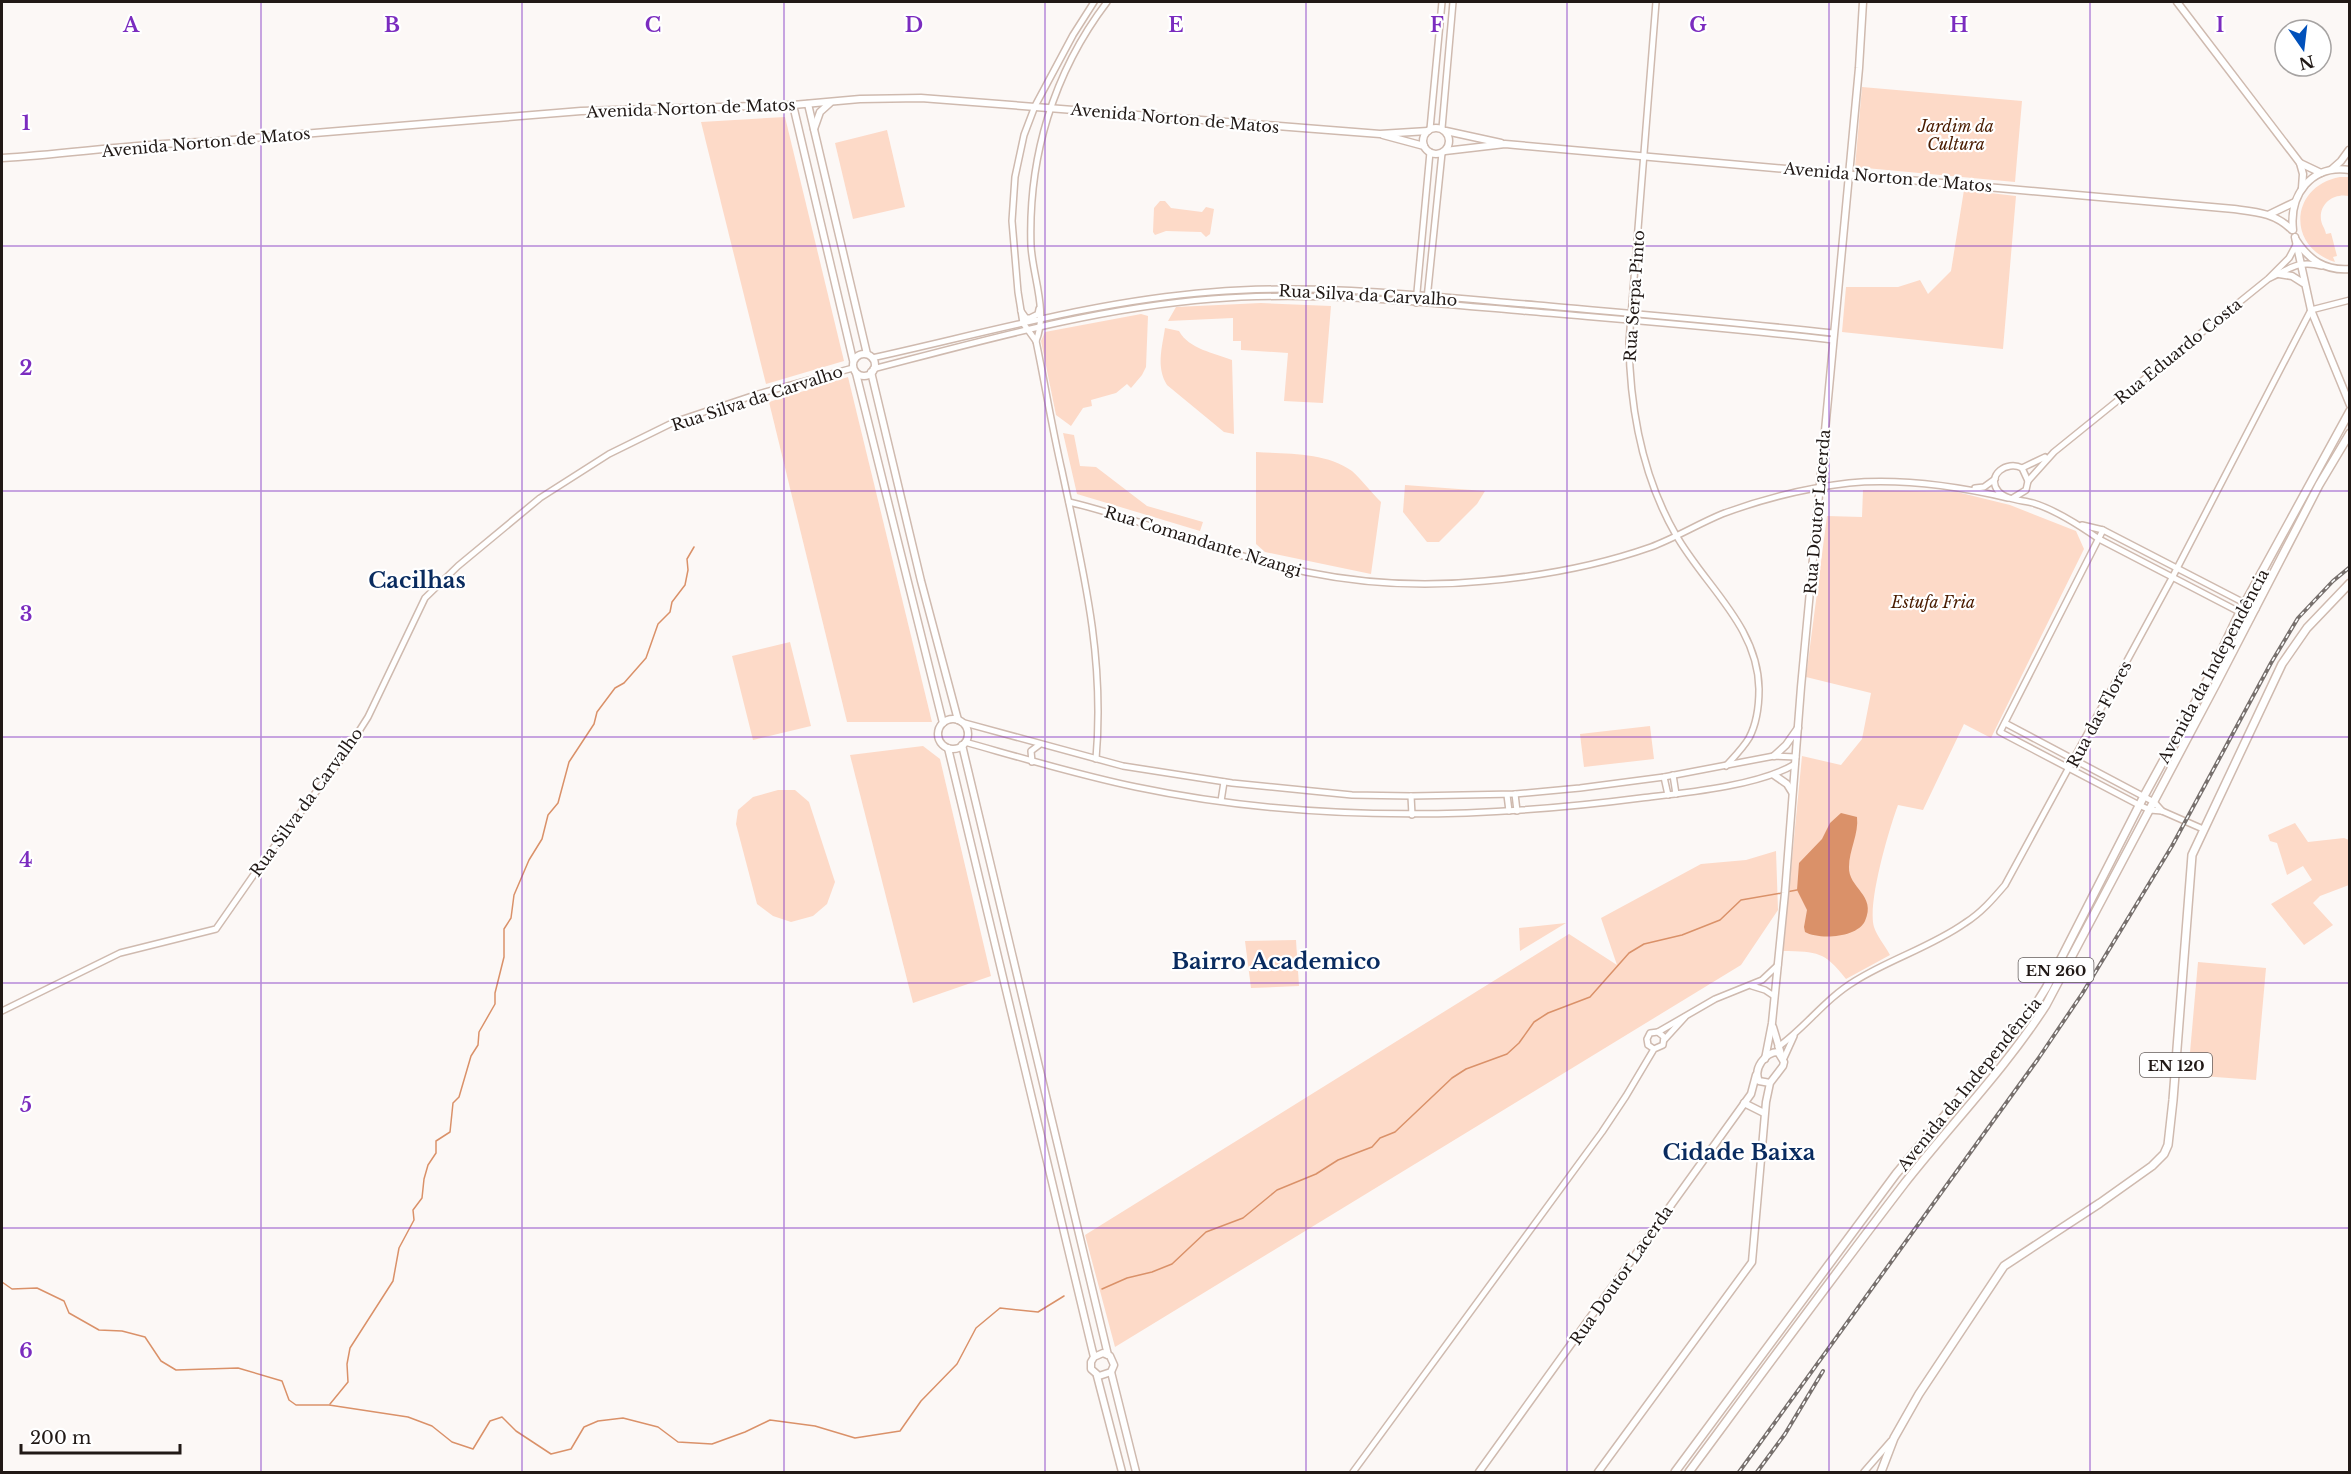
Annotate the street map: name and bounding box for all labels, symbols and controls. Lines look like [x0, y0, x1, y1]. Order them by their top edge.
text: A [122, 13, 140, 37]
text: B [384, 13, 400, 37]
text: C [645, 13, 661, 37]
text: D [905, 13, 923, 37]
text: E [1168, 13, 1184, 37]
text: F [1430, 13, 1444, 37]
text: G [1689, 13, 1707, 37]
text: H [1950, 13, 1969, 37]
text: I [2216, 13, 2224, 37]
north arrow [2273, 18, 2333, 78]
text: N [2297, 51, 2316, 74]
street label: Avenida Norton de Matos [585, 94, 796, 122]
street label: Avenida Norton de Matos [1069, 99, 1280, 137]
text: 1 [22, 111, 31, 135]
park label: Jardim da Cultura [1917, 116, 1994, 154]
street label: Avenida Norton de Matos [100, 123, 311, 161]
street label: Avenida Norton de Matos [1782, 158, 1993, 196]
street label: Rua Serpa Pinto [1619, 230, 1649, 362]
street label: Rua Silva da Carvalho [1278, 280, 1458, 310]
street label: Rua Eduardo Costa [2111, 294, 2246, 408]
text: 2 [19, 356, 33, 380]
street label: Rua Silva da Carvalho [669, 361, 845, 435]
street label: Rua Doutor Lacerda [1800, 428, 1834, 595]
street label: Rua Comandante Nzangi [1102, 501, 1305, 581]
street label: Avenida da Independência [2153, 565, 2273, 767]
district label: Cacilhas [368, 567, 466, 594]
park label: Estufa Fria [1890, 592, 1975, 612]
text: 3 [20, 602, 32, 626]
street label: Rua das Flores [2062, 657, 2136, 771]
street label: Rua Silva da Carvalho [245, 724, 367, 880]
text: 4 [19, 848, 33, 872]
district label: Bairro Academico [1171, 948, 1381, 975]
road number: EN 260 [2018, 958, 2094, 982]
street label: Avenida da Independência [1892, 993, 2045, 1175]
road number: EN 120 [2140, 1053, 2212, 1077]
text: 5 [20, 1093, 32, 1117]
district label: Cidade Baixa [1663, 1139, 1816, 1166]
street label: Rua Doutor Lacerda [1565, 1201, 1677, 1349]
text: 6 [19, 1339, 33, 1363]
scale bar [21, 1417, 180, 1455]
text: 200 m [30, 1427, 91, 1449]

